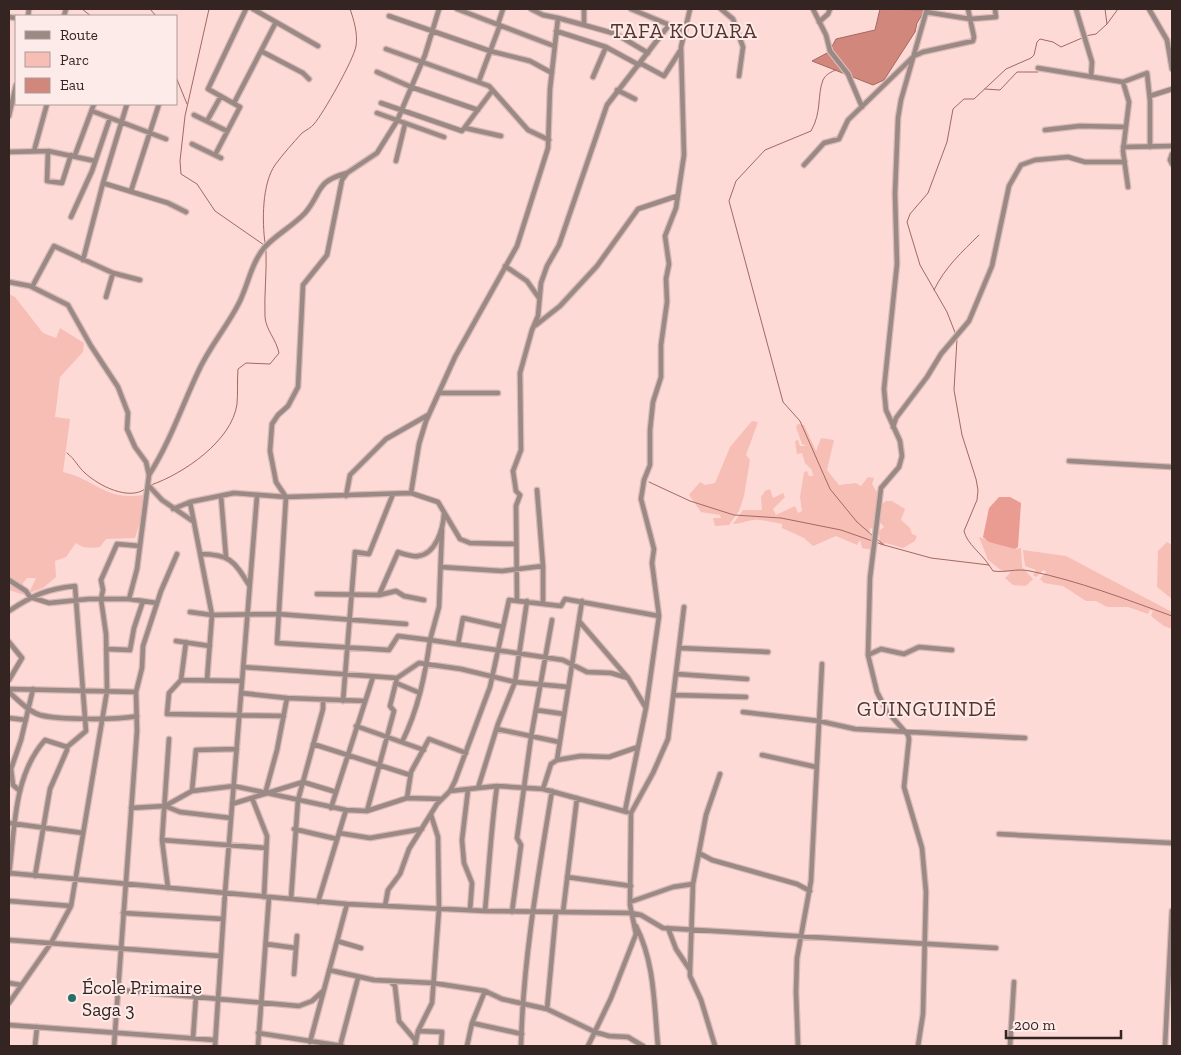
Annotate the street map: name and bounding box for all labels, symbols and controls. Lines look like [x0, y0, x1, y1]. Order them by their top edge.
legend [15, 15, 178, 105]
district label: TAFA KOUARA [610, 18, 758, 43]
text: Route [60, 26, 98, 44]
text: Parc [60, 51, 89, 69]
text: Eau [60, 76, 85, 94]
district label: GUINGUINDÉ [857, 696, 997, 721]
place label: École Primaire Saga 3 [82, 976, 202, 1021]
marker: École Primaire Saga 3 [66, 992, 78, 1004]
scale bar [1006, 1008, 1121, 1040]
text: 200 m [1014, 1016, 1055, 1034]

